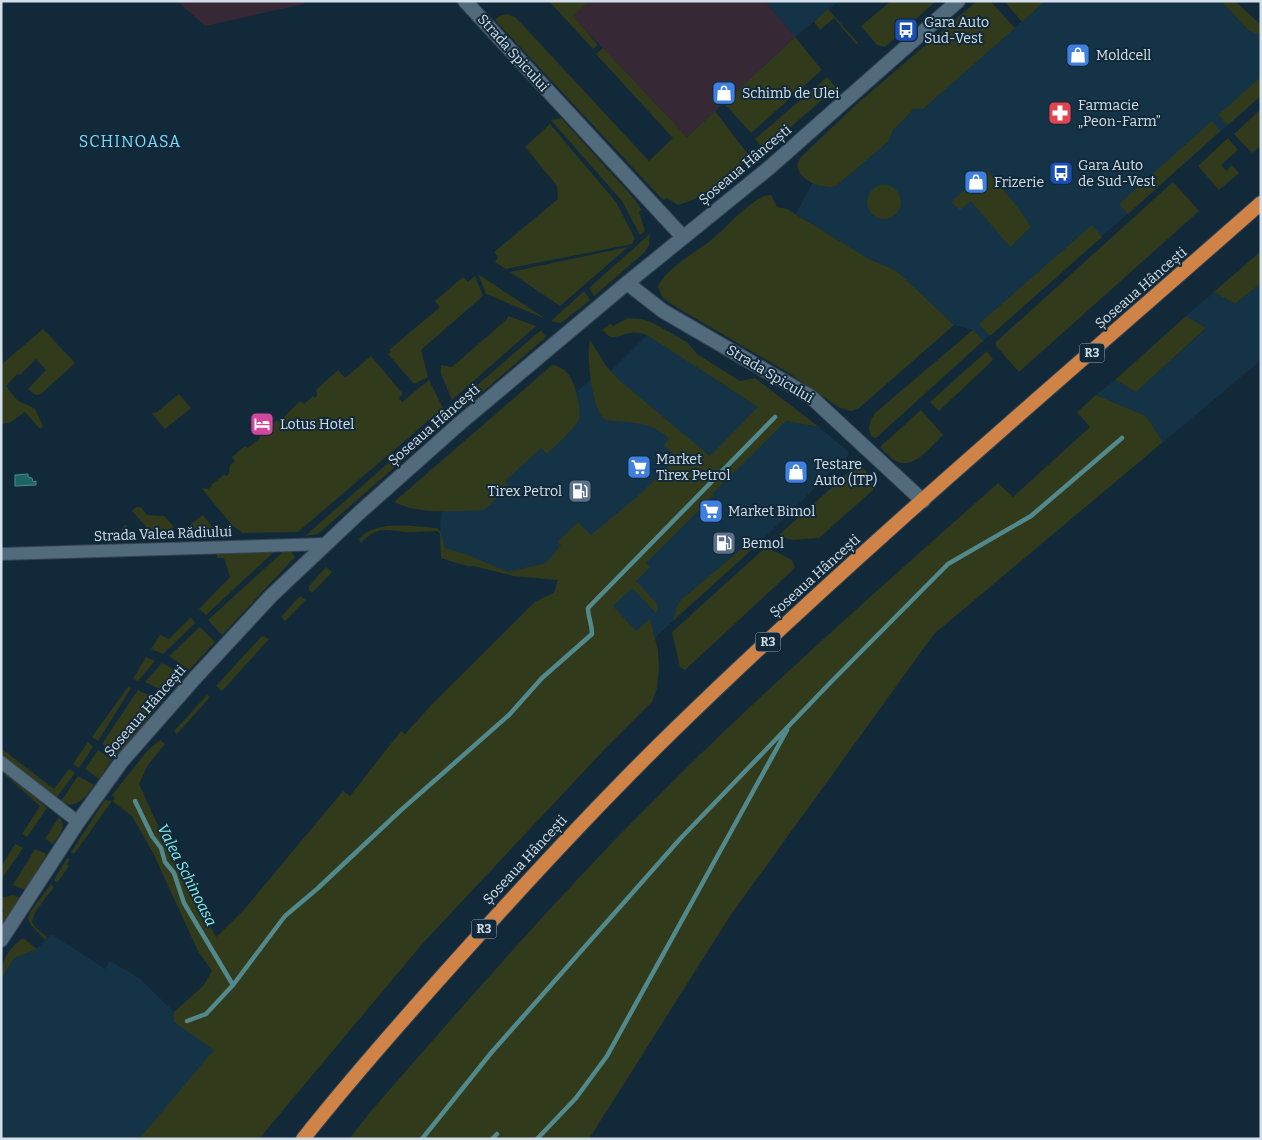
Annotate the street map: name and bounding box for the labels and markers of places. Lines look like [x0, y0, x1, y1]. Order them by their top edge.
place label: Gara Auto Sud-Vest [924, 14, 989, 47]
bus stop icon: Gara Auto Sud-Vest [893, 17, 919, 43]
shop icon: Moldcell [1065, 42, 1091, 68]
place label: Moldcell [1096, 47, 1151, 64]
shop icon: Schimb de Ulei [711, 80, 737, 106]
place label: Schimb de Ulei [742, 85, 839, 102]
place label: Farmacie „Peon-Farm” [1078, 97, 1161, 130]
pharmacy icon: Farmacie „Peon-Farm” [1047, 100, 1073, 126]
place label: Gara Auto de Sud-Vest [1078, 157, 1156, 190]
bus stop icon: Gara Auto de Sud-Vest [1048, 160, 1074, 186]
shop icon: Frizerie [963, 169, 989, 195]
place label: Frizerie [994, 174, 1044, 191]
hotel icon: Lotus Hotel [249, 411, 275, 437]
place label: Lotus Hotel [280, 416, 354, 433]
place label: Market Tirex Petrol [656, 451, 730, 484]
supermarket icon: Market Tirex Petrol [626, 454, 652, 480]
place label: Testare Auto (ITP) [814, 456, 877, 489]
shop icon: Testare Auto (ITP) [783, 459, 809, 485]
fuel station icon: Tirex Petrol [567, 478, 593, 504]
place label: Tirex Petrol [488, 483, 562, 500]
supermarket icon: Market Bimol [698, 498, 724, 524]
place label: Market Bimol [728, 503, 815, 520]
fuel station icon: Bemol [711, 530, 737, 556]
place label: Bemol [742, 535, 784, 552]

